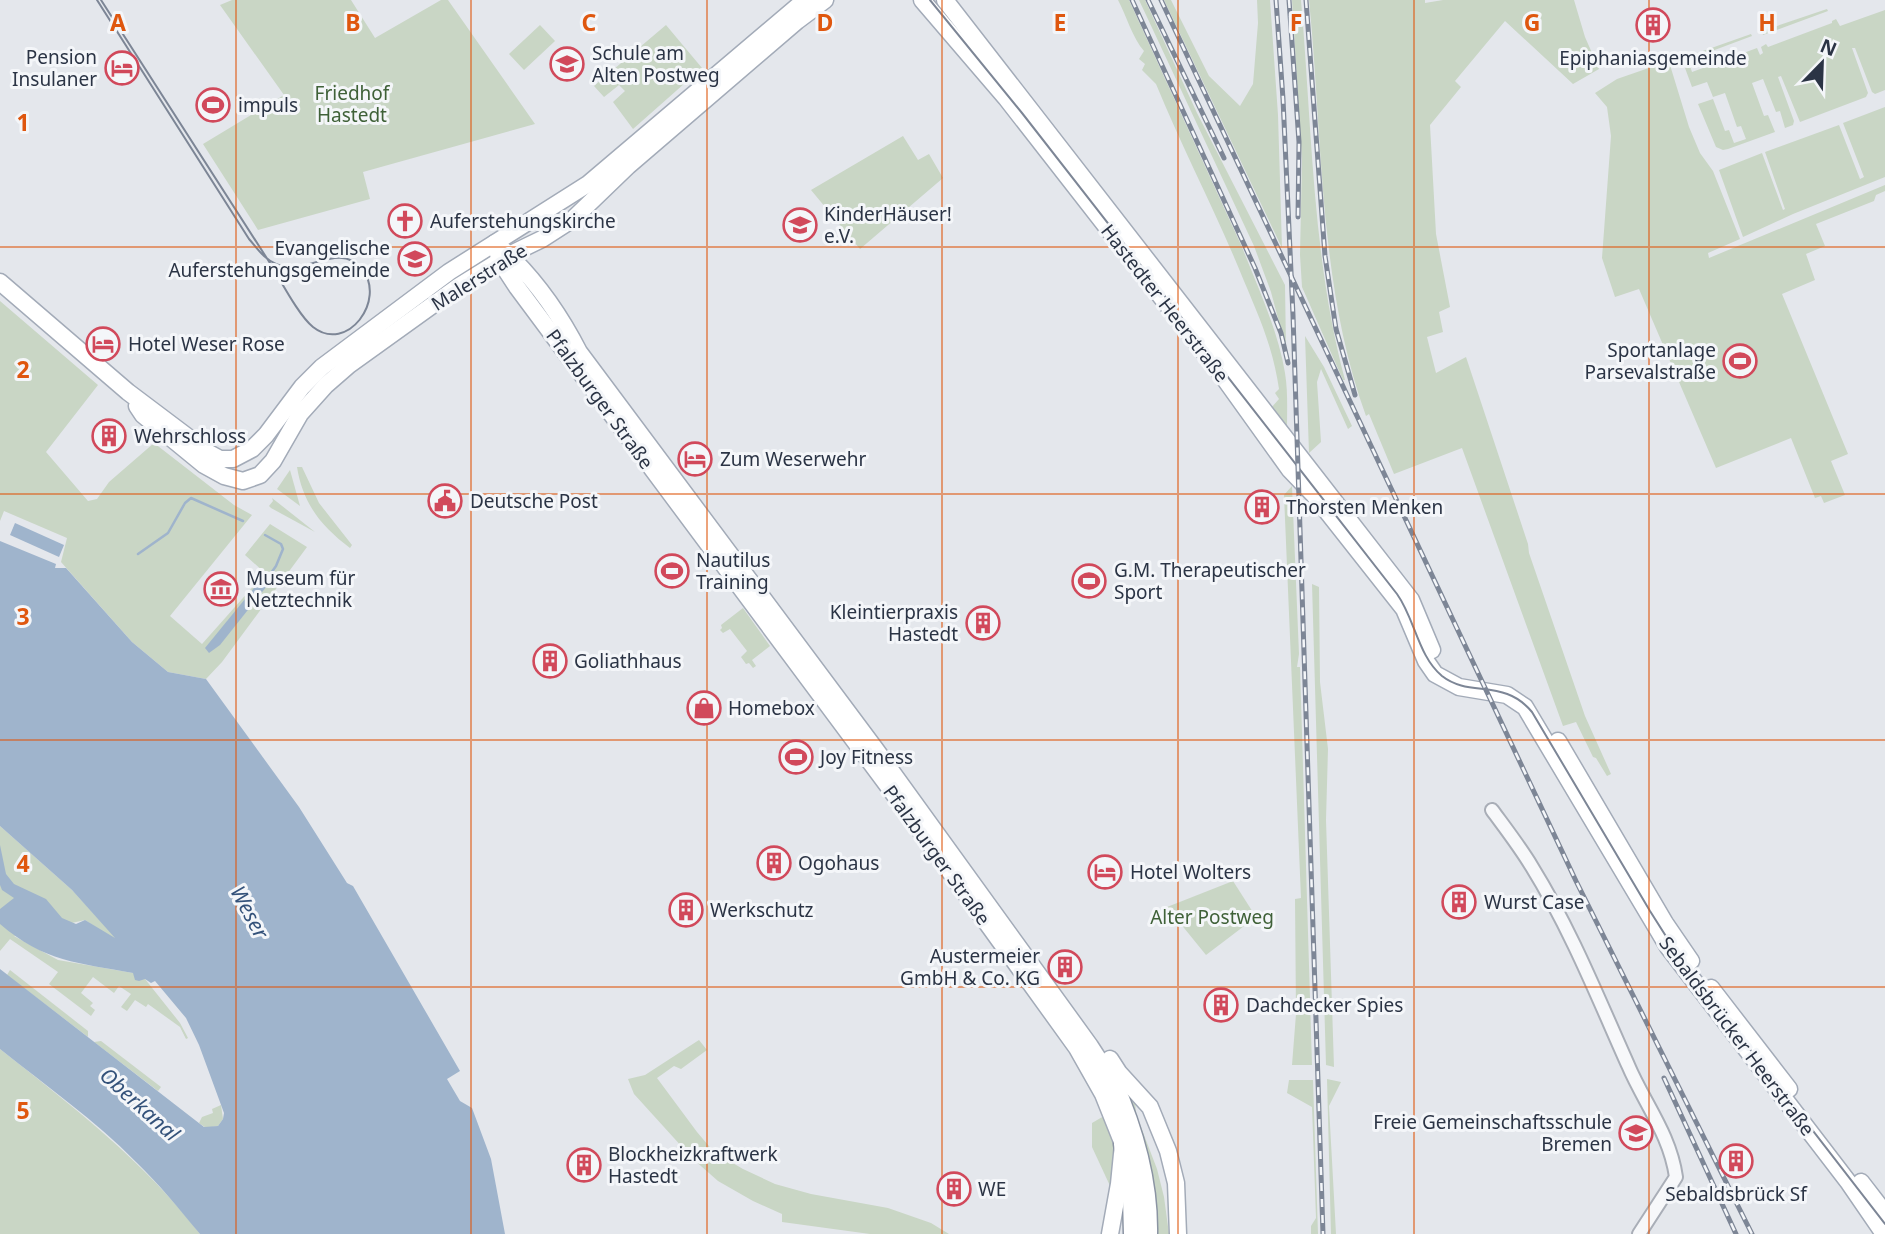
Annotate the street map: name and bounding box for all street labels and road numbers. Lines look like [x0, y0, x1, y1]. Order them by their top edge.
street label: Hastedter Heerstraße [1095, 219, 1235, 387]
street label: Malerstraße [426, 237, 532, 317]
street label: Pfalzburger Straße [540, 324, 660, 474]
street label: Pfalzburger Straße [877, 780, 997, 930]
street label: Sebaldsbrücker Heerstraße [1653, 931, 1821, 1141]

